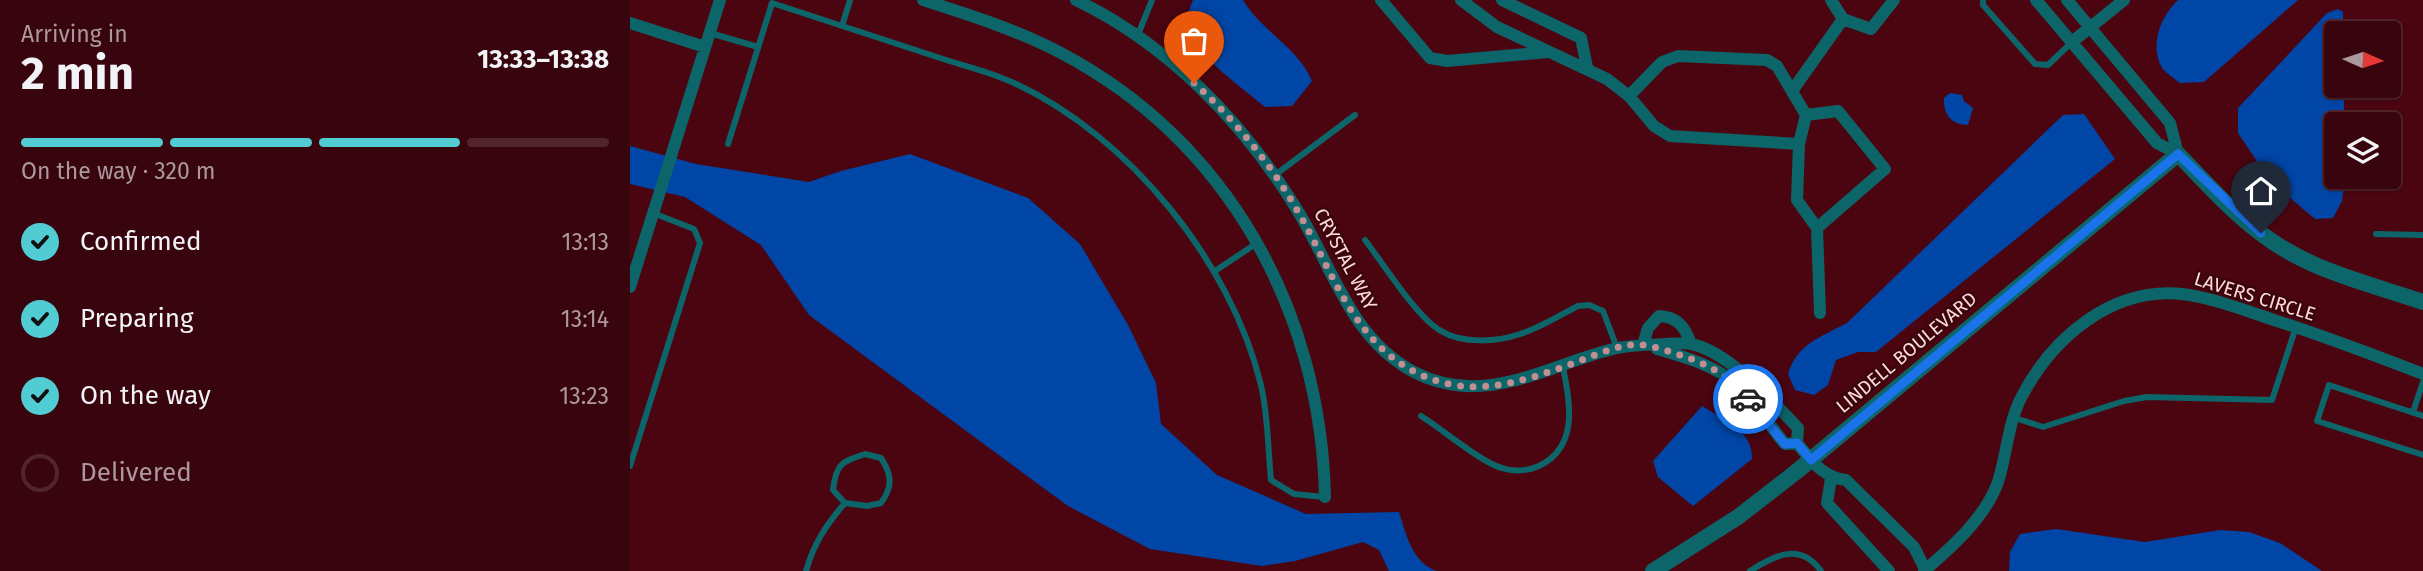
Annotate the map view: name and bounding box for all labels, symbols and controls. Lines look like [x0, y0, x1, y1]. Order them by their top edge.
pin [1164, 11, 1224, 83]
text: Arriving in [21, 20, 128, 48]
north arrow [2324, 21, 2401, 98]
map controls [2324, 21, 2401, 189]
icon: bag [1175, 22, 1213, 60]
text: 13:33–13:38 [477, 44, 609, 75]
text: 2 min [21, 46, 134, 101]
button: layers [2324, 112, 2401, 189]
text: On the way · 320 m [21, 157, 216, 185]
pin [2231, 161, 2291, 233]
icon: home [2242, 172, 2280, 210]
street label: CRYSTAL WAY [1309, 204, 1382, 315]
icon: check [21, 223, 59, 261]
text: Confirmed [80, 226, 201, 257]
text: 13:13 [562, 228, 609, 256]
street label: LAVERS CIRCLE [2192, 267, 2318, 326]
street label: LINDELL BOULEVARD [1831, 287, 1981, 418]
icon: check [21, 300, 59, 338]
text: Preparing [80, 303, 193, 334]
text: 13:14 [561, 305, 609, 333]
courier [1713, 364, 1783, 434]
icon: check [21, 377, 59, 415]
text: On the way [80, 380, 211, 411]
icon: car [1729, 380, 1767, 418]
text: 13:23 [559, 382, 609, 410]
text: Delivered [80, 457, 192, 488]

